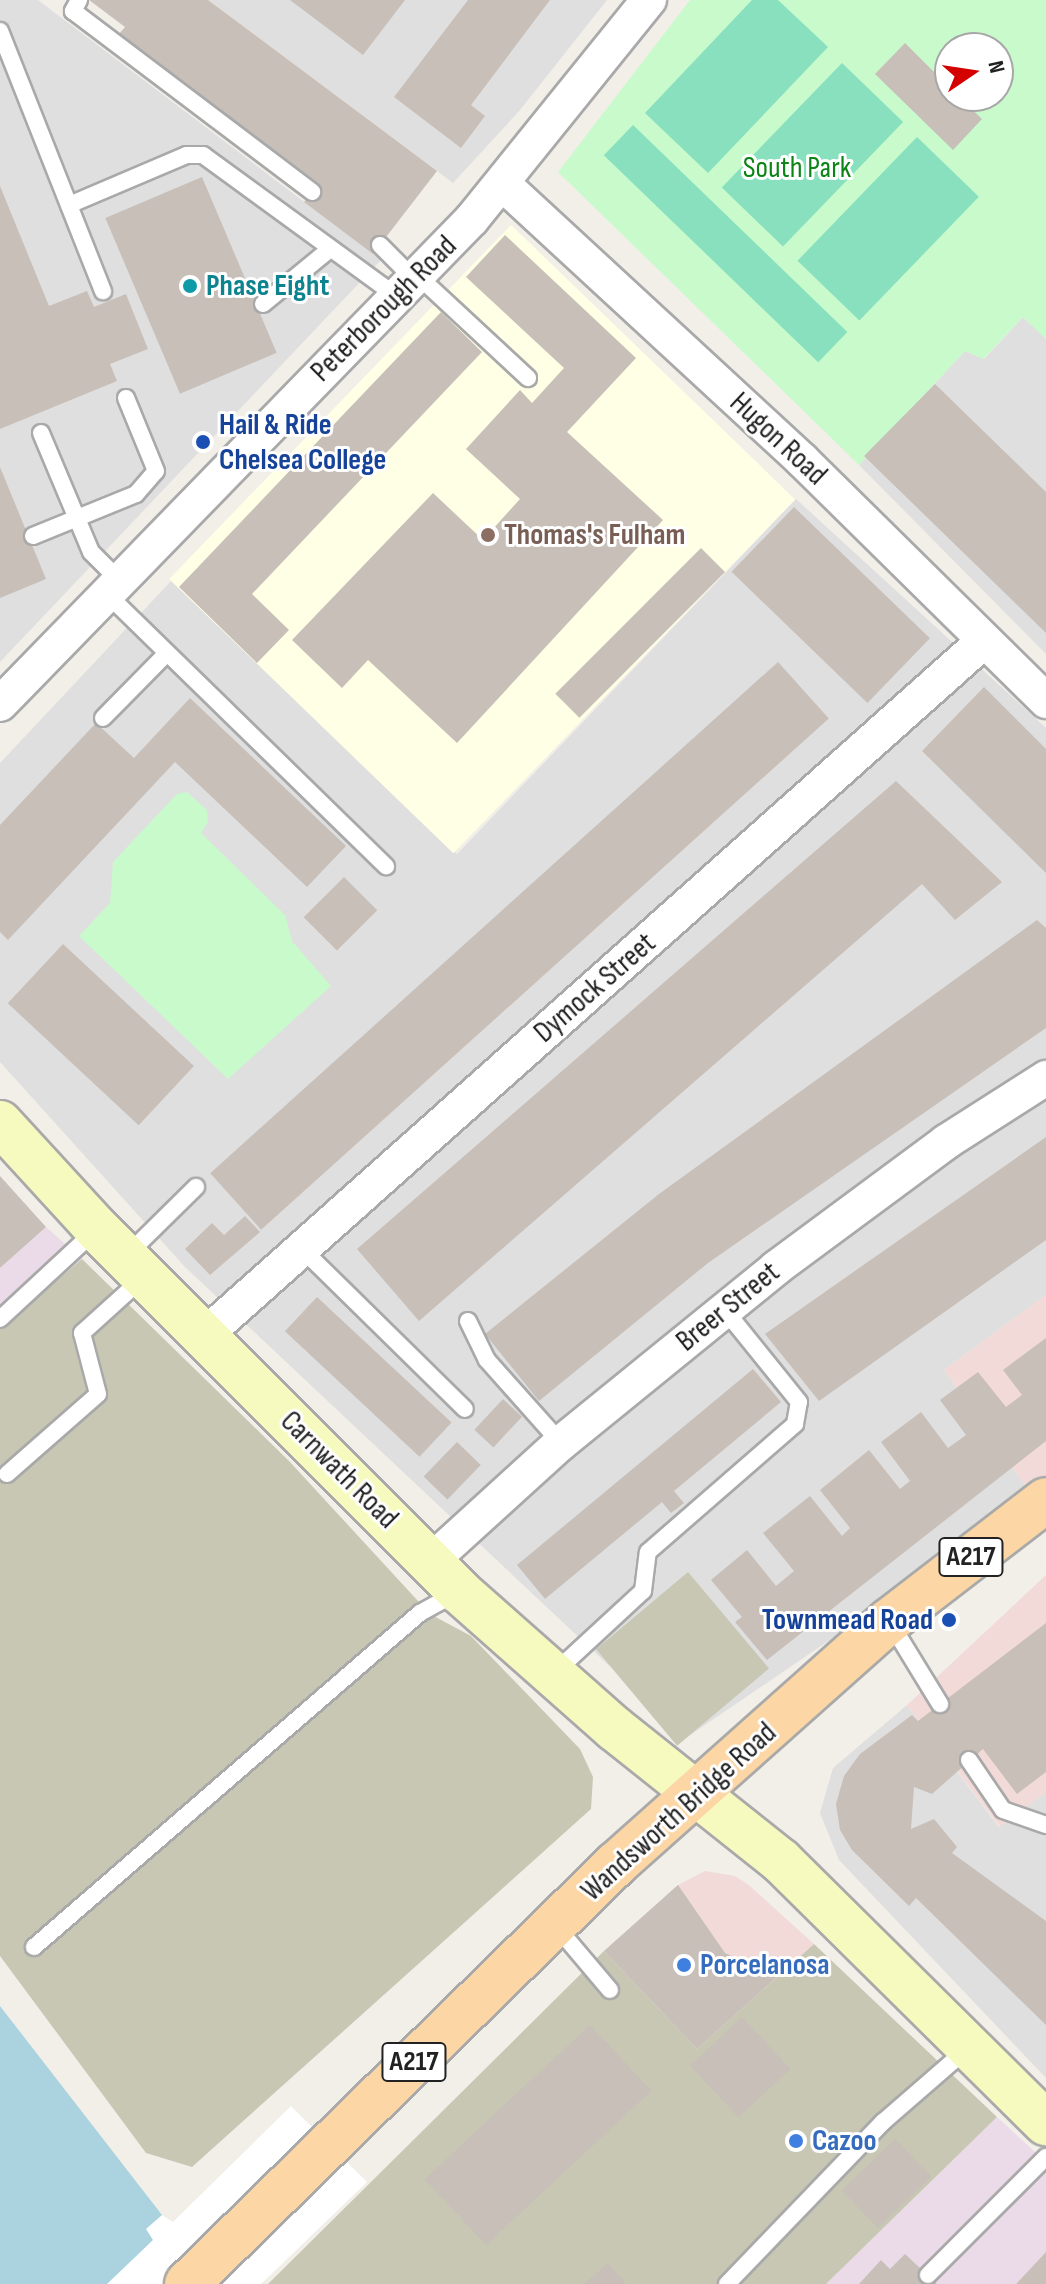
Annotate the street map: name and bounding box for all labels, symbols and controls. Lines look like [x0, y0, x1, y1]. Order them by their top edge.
north arrow [934, 32, 1014, 112]
text: N [981, 58, 1010, 76]
park label: South Park [743, 150, 851, 186]
street label: Peterborough Road [303, 228, 465, 390]
place label: Phase Eight [206, 268, 329, 304]
marker: Phase Eight [181, 277, 199, 295]
street label: Hugon Road [722, 385, 834, 493]
place label: Hail & Ride Chelsea College [219, 407, 386, 478]
marker: Hail & Ride Chelsea College [194, 433, 212, 451]
place label: Thomas's Fulham [504, 517, 685, 553]
marker: Thomas's Fulham [479, 526, 497, 544]
street label: Dymock Street [527, 925, 663, 1051]
street label: Breer Street [669, 1255, 787, 1359]
street label: Carnwath Road [273, 1404, 405, 1536]
road number: A217 [937, 1533, 1005, 1581]
place label: Townmead Road [762, 1602, 933, 1638]
marker: Townmead Road [940, 1611, 958, 1629]
street label: Wandsworth Bridge Road [574, 1715, 784, 1909]
place label: Porcelanosa [700, 1947, 830, 1983]
marker: Porcelanosa [675, 1956, 693, 1974]
road number: A217 [380, 2038, 448, 2086]
place label: Cazoo [812, 2123, 877, 2159]
marker: Cazoo [787, 2132, 805, 2150]

